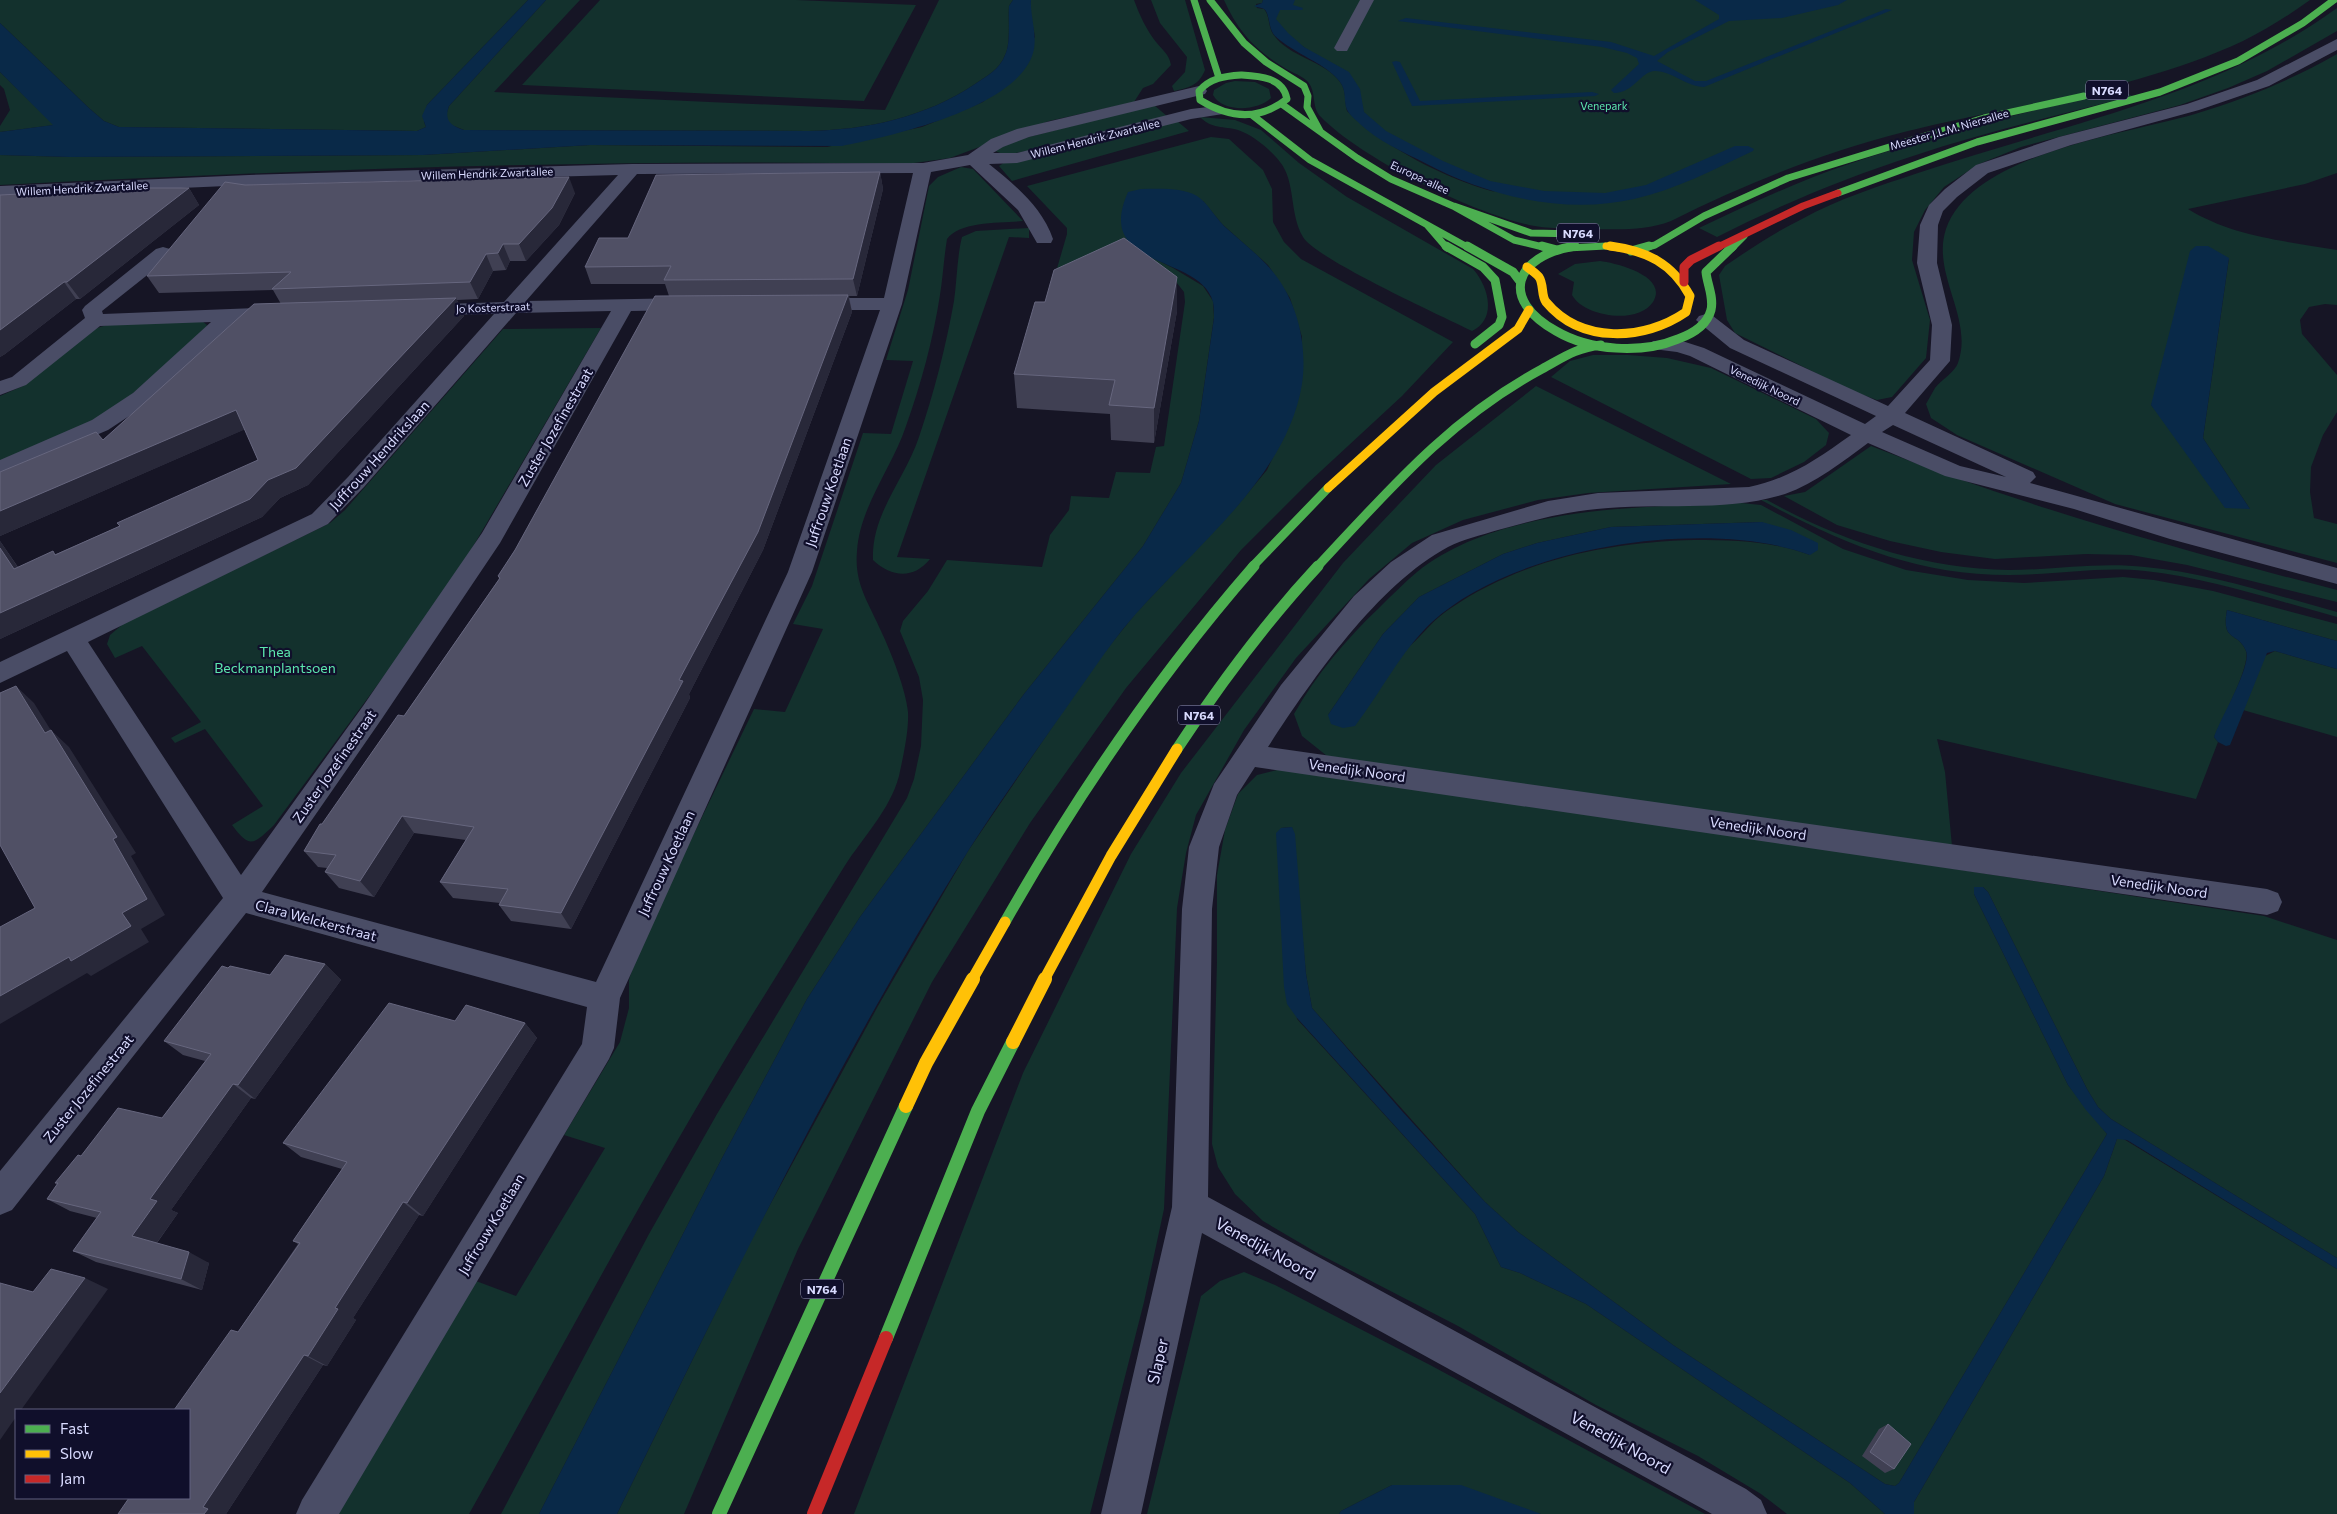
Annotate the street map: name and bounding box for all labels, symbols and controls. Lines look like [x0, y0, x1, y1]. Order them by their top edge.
road number: N764 [2086, 80, 2128, 100]
park label: Venepark [1580, 99, 1628, 112]
street label: Meester J.L.M. Niersallee [1888, 106, 2010, 153]
street label: Willem Hendrik Zwartallee [1029, 116, 1161, 160]
street label: Europa-allee [1389, 158, 1452, 196]
street label: Willem Hendrik Zwartallee [421, 164, 554, 182]
street label: Willem Hendrik Zwartallee [16, 178, 149, 198]
road number: N764 [1557, 224, 1599, 242]
street label: Jo Kosterstraat [456, 299, 531, 316]
street label: Venedijk Noord [1728, 362, 1802, 408]
street label: Zuster Jozefinestraat [514, 365, 596, 489]
street label: Juffrouw Hendrikslaan [325, 397, 433, 513]
street label: Juffrouw Koetlaan [801, 435, 855, 549]
park label: Thea Beckmanplantsoen [214, 643, 336, 676]
street label: Zuster Jozefinestraat [289, 706, 380, 826]
road number: N764 [1178, 706, 1220, 724]
street label: Venedijk Noord [1307, 755, 1407, 785]
street label: Juffrouw Koetlaan [634, 807, 698, 919]
street label: Venedijk Noord [1708, 813, 1808, 843]
street label: Venedijk Noord [2109, 871, 2209, 901]
street label: Clara Welckerstraat [253, 896, 379, 944]
street label: Zuster Jozefinestraat [39, 1030, 137, 1145]
street label: Juffrouw Koetlaan [454, 1171, 528, 1277]
street label: Venedijk Noord [1213, 1213, 1319, 1283]
road number: N764 [801, 1280, 843, 1298]
street label: Slaper [1143, 1336, 1172, 1386]
street label: Venedijk Noord [1568, 1407, 1674, 1477]
legend [15, 1409, 190, 1499]
text: Fast [60, 1419, 89, 1437]
text: Slow [60, 1444, 93, 1462]
text: Jam [60, 1469, 85, 1487]

